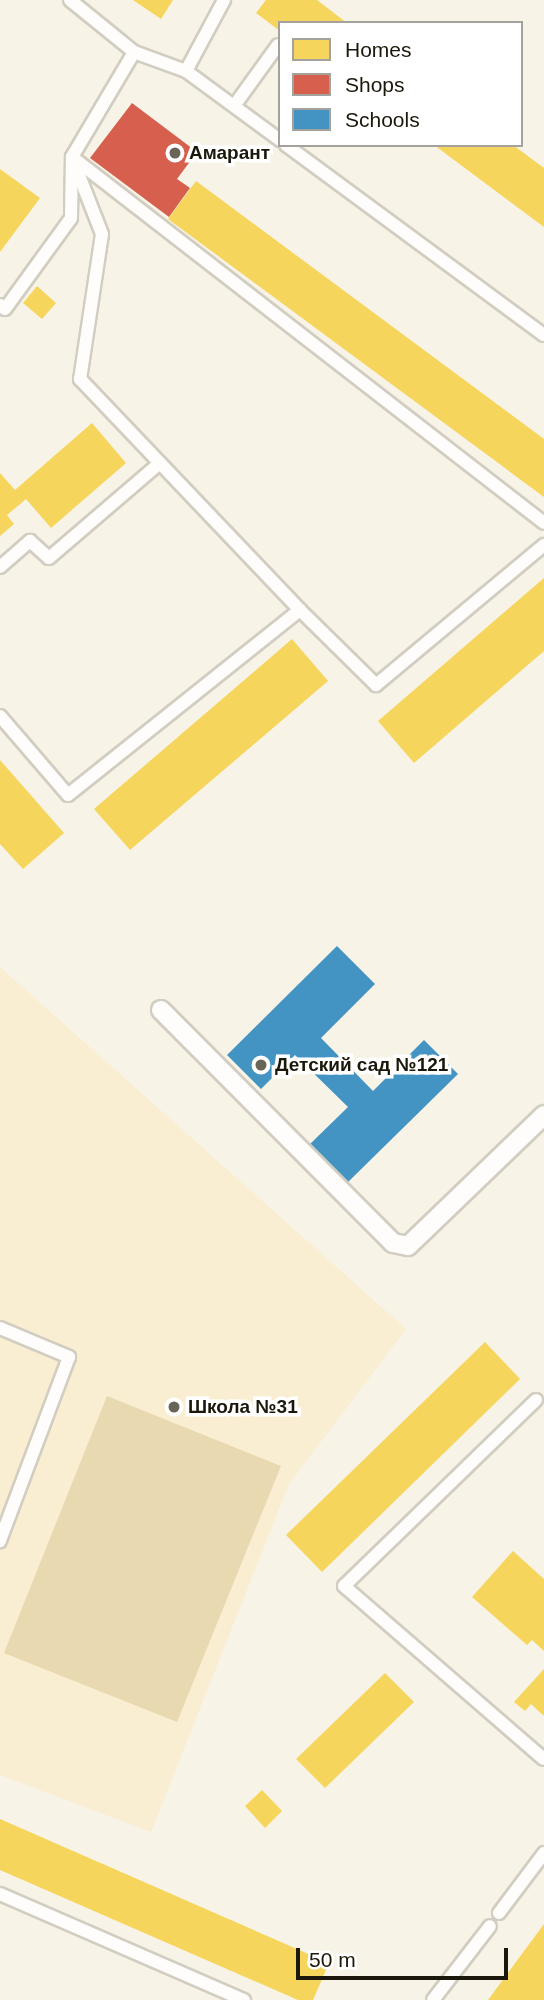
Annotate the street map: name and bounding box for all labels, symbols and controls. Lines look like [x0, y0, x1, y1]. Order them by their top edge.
legend [278, 21, 523, 147]
text: Homes [345, 38, 412, 61]
text: Shops [345, 73, 405, 96]
text: Schools [345, 108, 420, 131]
place label: Амарант [189, 142, 270, 164]
marker: Амарант [167, 145, 183, 161]
place label: Детский сад №121 [275, 1054, 448, 1076]
marker: Детский сад №121 [253, 1057, 269, 1073]
place label: Школа №31 [188, 1396, 298, 1418]
marker: Школа №31 [166, 1399, 182, 1415]
scale bar [299, 1934, 511, 1978]
text: 50 m [309, 1948, 356, 1971]

